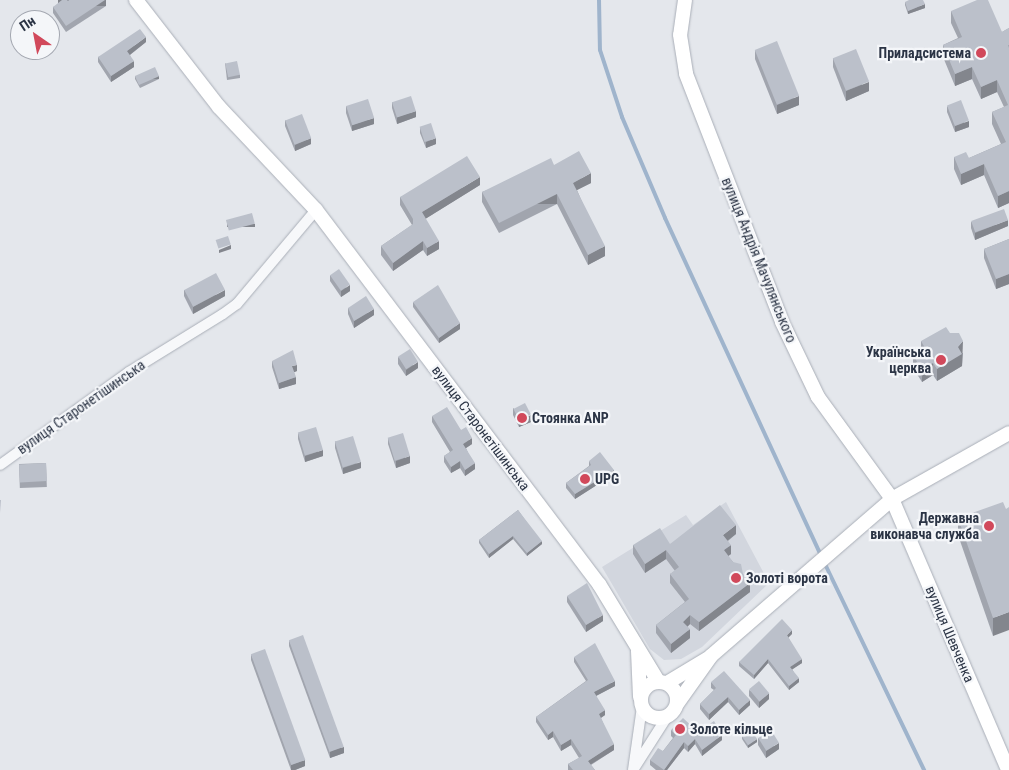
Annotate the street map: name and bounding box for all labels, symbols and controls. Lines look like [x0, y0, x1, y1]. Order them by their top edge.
north arrow [10, 10, 60, 60]
text: Пн [16, 12, 38, 34]
place label: Приладсистема [879, 45, 971, 61]
marker: Приладсистема [975, 47, 987, 59]
street label: вулиця Андрія Мачулянського [718, 175, 800, 345]
place label: Українська церква [866, 344, 931, 377]
marker: Українська церква [935, 354, 947, 366]
street label: вулиця Старонетішинська [14, 357, 148, 457]
street label: вулиця Старонетішинська [429, 362, 533, 494]
place label: Стоянка ANP [532, 410, 609, 426]
marker: Стоянка ANP [516, 412, 528, 424]
place label: UPG [595, 471, 619, 487]
marker: UPG [579, 473, 591, 485]
place label: Державна виконавча служба [870, 510, 979, 542]
marker: Державна виконавча служба [983, 520, 995, 532]
place label: Золоті ворота [746, 570, 828, 586]
marker: Золоті ворота [730, 572, 742, 584]
street label: вулиця Шевченка [922, 583, 978, 685]
place label: Золоте кільце [690, 721, 773, 737]
marker: Золоте кільце [674, 723, 686, 735]

